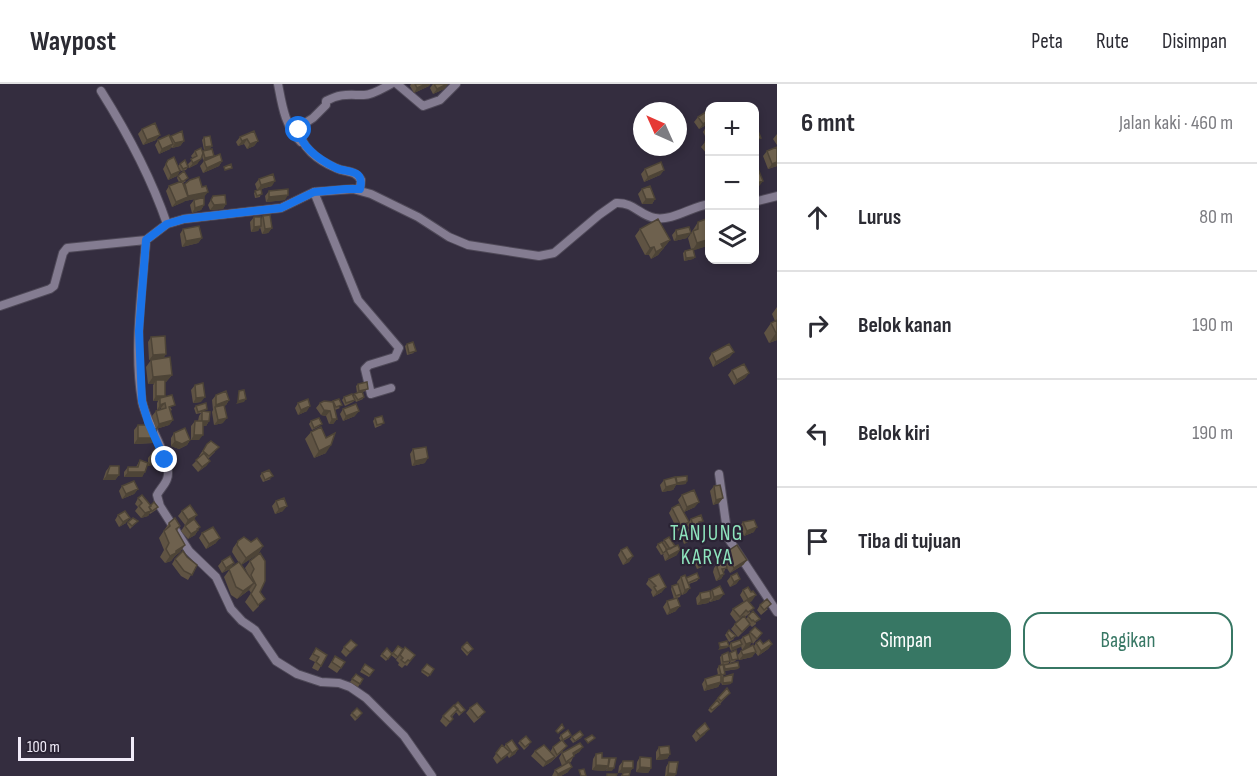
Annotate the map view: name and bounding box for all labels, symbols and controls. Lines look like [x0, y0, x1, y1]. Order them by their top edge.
text: Waypost [30, 25, 116, 58]
text: Peta [1031, 29, 1063, 54]
text: Rute [1096, 29, 1129, 54]
text: Disimpan [1162, 29, 1227, 54]
north arrow [633, 102, 687, 156]
map controls [705, 102, 759, 264]
button: + [705, 102, 759, 156]
text: 6 mnt [801, 108, 855, 139]
text: Jalan kaki · 460 m [1119, 111, 1233, 135]
route start [285, 116, 311, 142]
button: − [705, 156, 759, 210]
icon: ahead [801, 201, 834, 234]
text: Lurus [858, 204, 901, 231]
text: 80 m [1199, 205, 1233, 229]
button: layers [705, 210, 759, 264]
icon: right [801, 309, 834, 342]
text: Belok kanan [858, 312, 951, 339]
text: 190 m [1192, 313, 1233, 337]
icon: left [801, 417, 834, 450]
text: Belok kiri [858, 420, 930, 447]
text: 190 m [1192, 421, 1233, 445]
route end [151, 446, 177, 472]
district label: TANJUNG KARYA [670, 521, 744, 570]
icon: arrive [801, 525, 834, 558]
text: Tiba di tujuan [858, 528, 961, 555]
button: Simpan [801, 612, 1011, 669]
button: Bagikan [1023, 612, 1233, 669]
scale bar [18, 734, 134, 762]
text: 100 m [27, 738, 60, 757]

